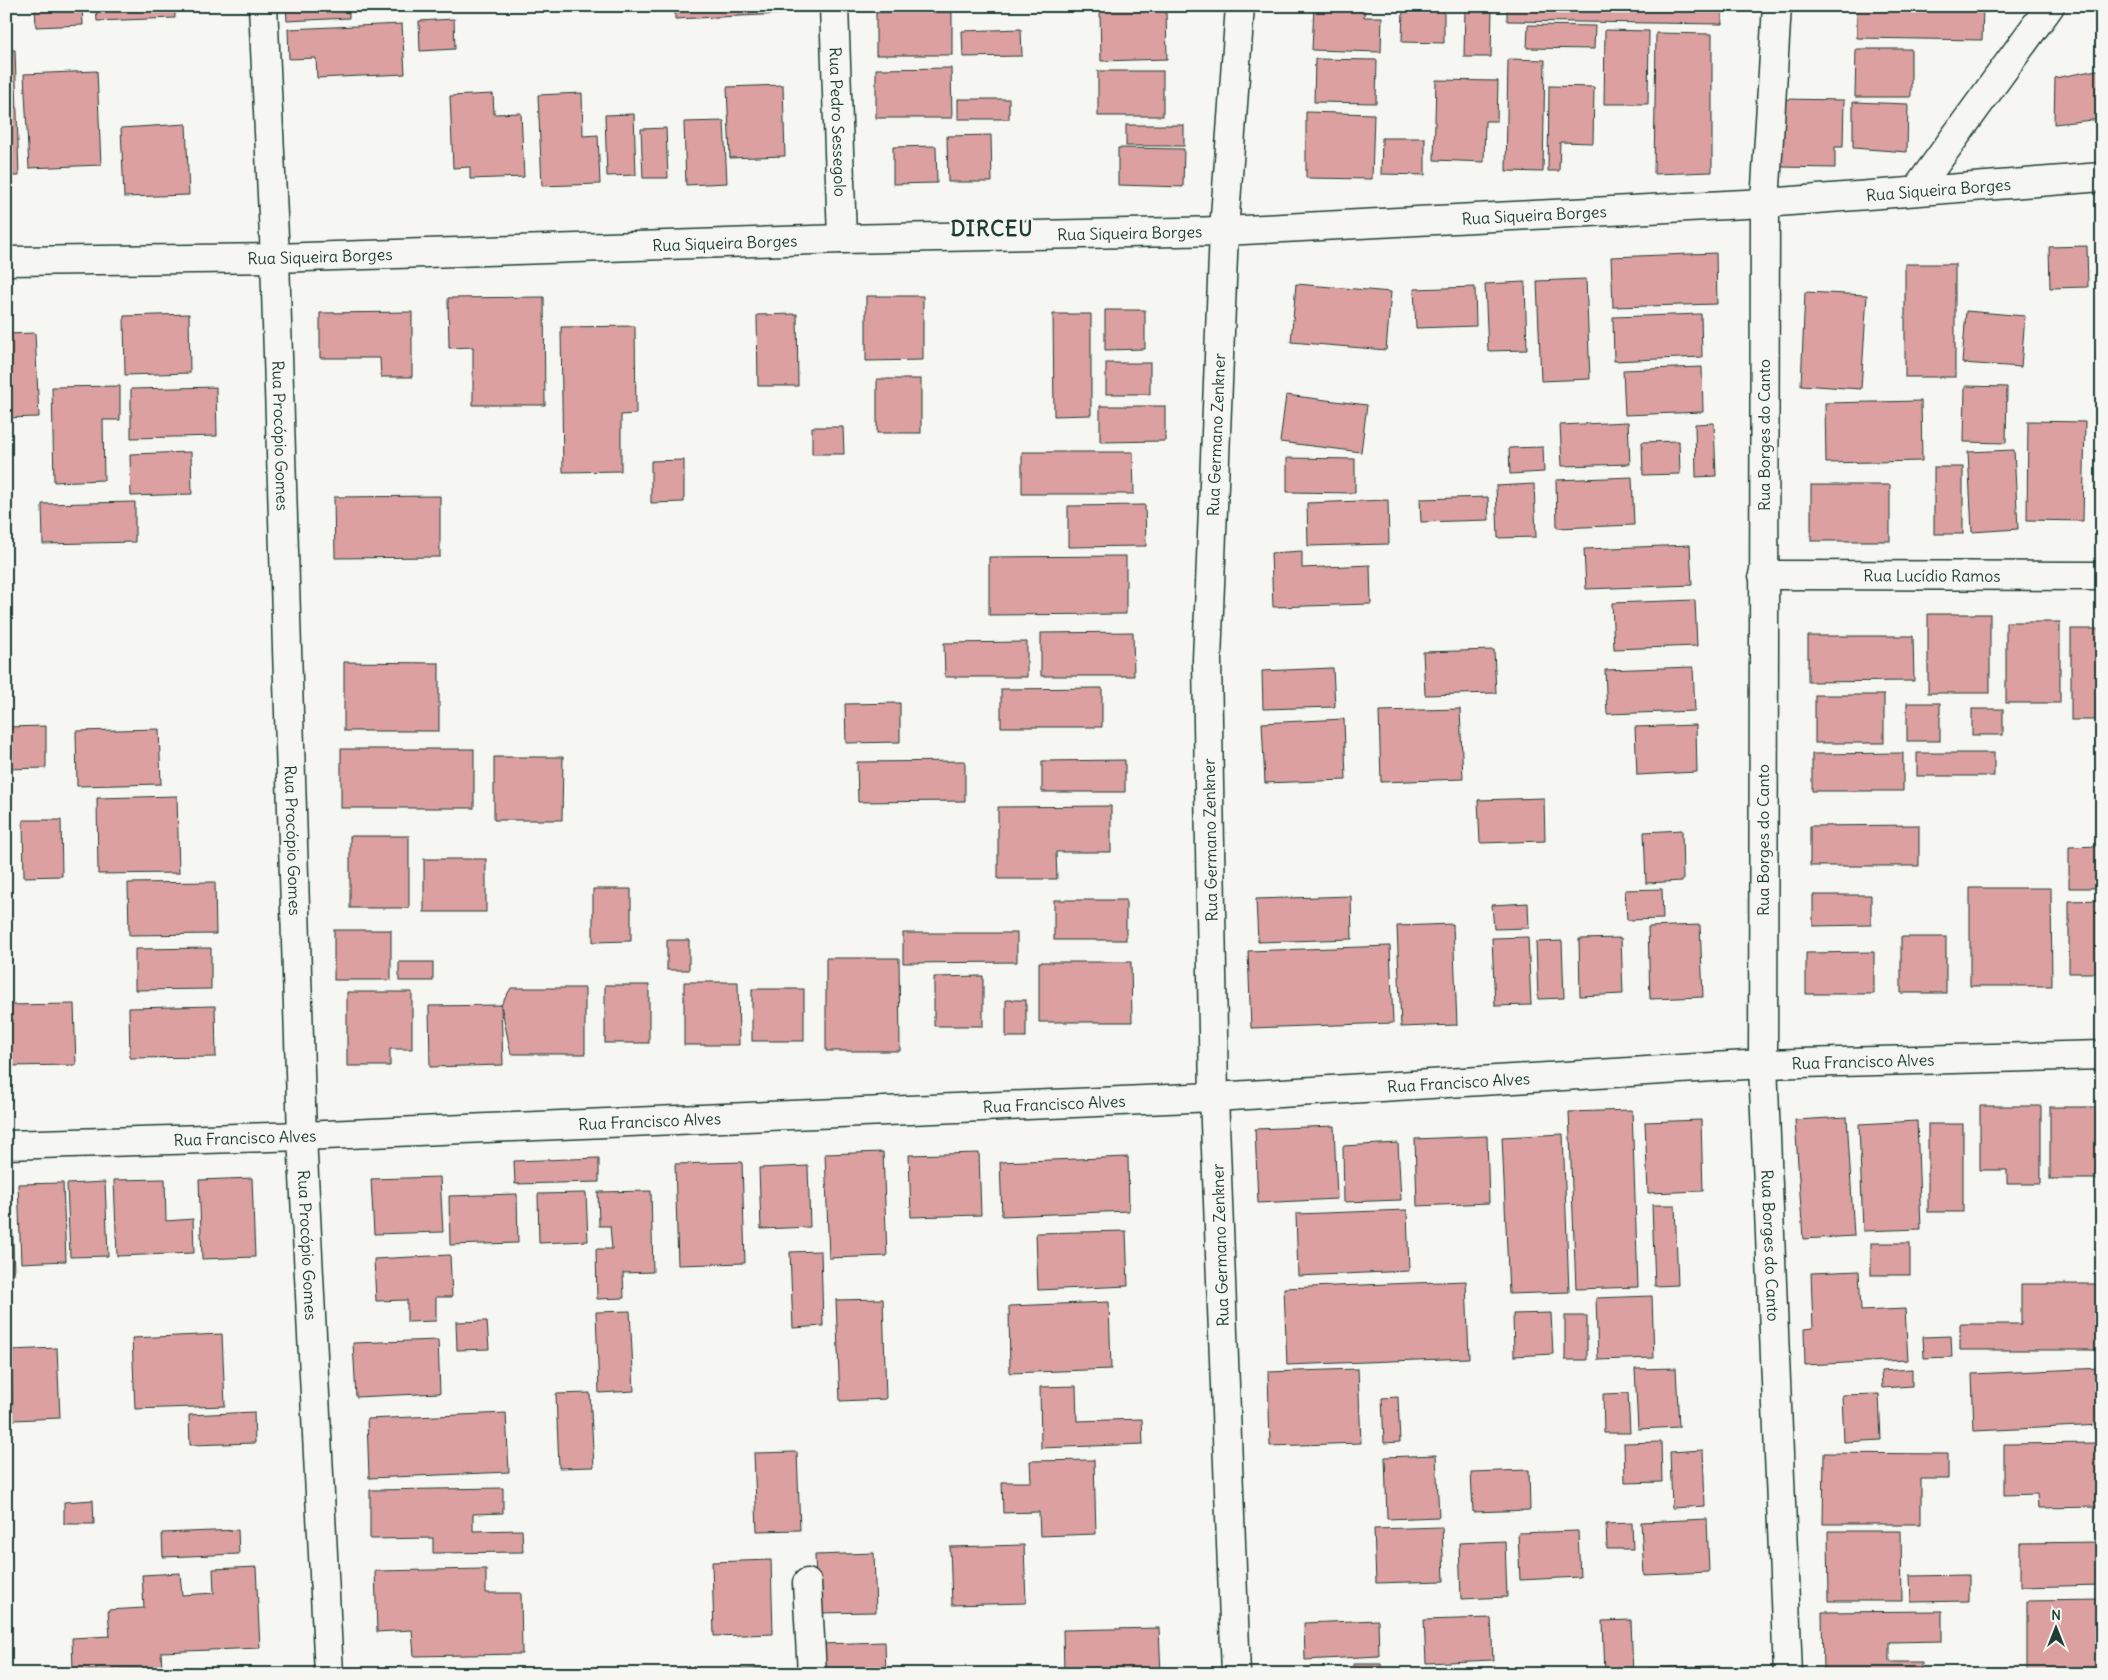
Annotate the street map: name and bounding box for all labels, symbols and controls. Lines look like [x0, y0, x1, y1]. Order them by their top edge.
street label: Rua Pedro Sessegolo [825, 47, 851, 197]
street label: Rua Siqueira Borges [1865, 174, 2011, 205]
street label: Rua Siqueira Borges [1461, 201, 1607, 229]
district label: DIRCEU [950, 215, 1034, 242]
street label: Rua Siqueira Borges [1057, 221, 1202, 244]
street label: Rua Siqueira Borges [652, 231, 798, 255]
street label: Rua Siqueira Borges [247, 244, 393, 268]
street label: Rua Germano Zenkner [1203, 352, 1229, 517]
street label: Rua Borges do Canto [1754, 359, 1774, 511]
street label: Rua Procópio Gomes [268, 360, 293, 511]
street label: Rua Lucídio Ramos [1863, 565, 2001, 586]
street label: Rua Germano Zenkner [1199, 758, 1221, 922]
street label: Rua Borges do Canto [1753, 764, 1773, 916]
street label: Rua Procópio Gomes [281, 765, 305, 916]
street label: Rua Francisco Alves [1791, 1049, 1935, 1073]
street label: Rua Francisco Alves [1387, 1068, 1531, 1097]
street label: Rua Francisco Alves [982, 1091, 1126, 1117]
street label: Rua Francisco Alves [578, 1108, 721, 1134]
street label: Rua Francisco Alves [173, 1125, 317, 1150]
street label: Rua Germano Zenkner [1207, 1163, 1233, 1327]
street label: Rua Borges do Canto [1757, 1169, 1784, 1322]
street label: Rua Procópio Gomes [294, 1170, 321, 1321]
north arrow [2030, 1602, 2080, 1652]
text: N [2051, 1606, 2061, 1624]

